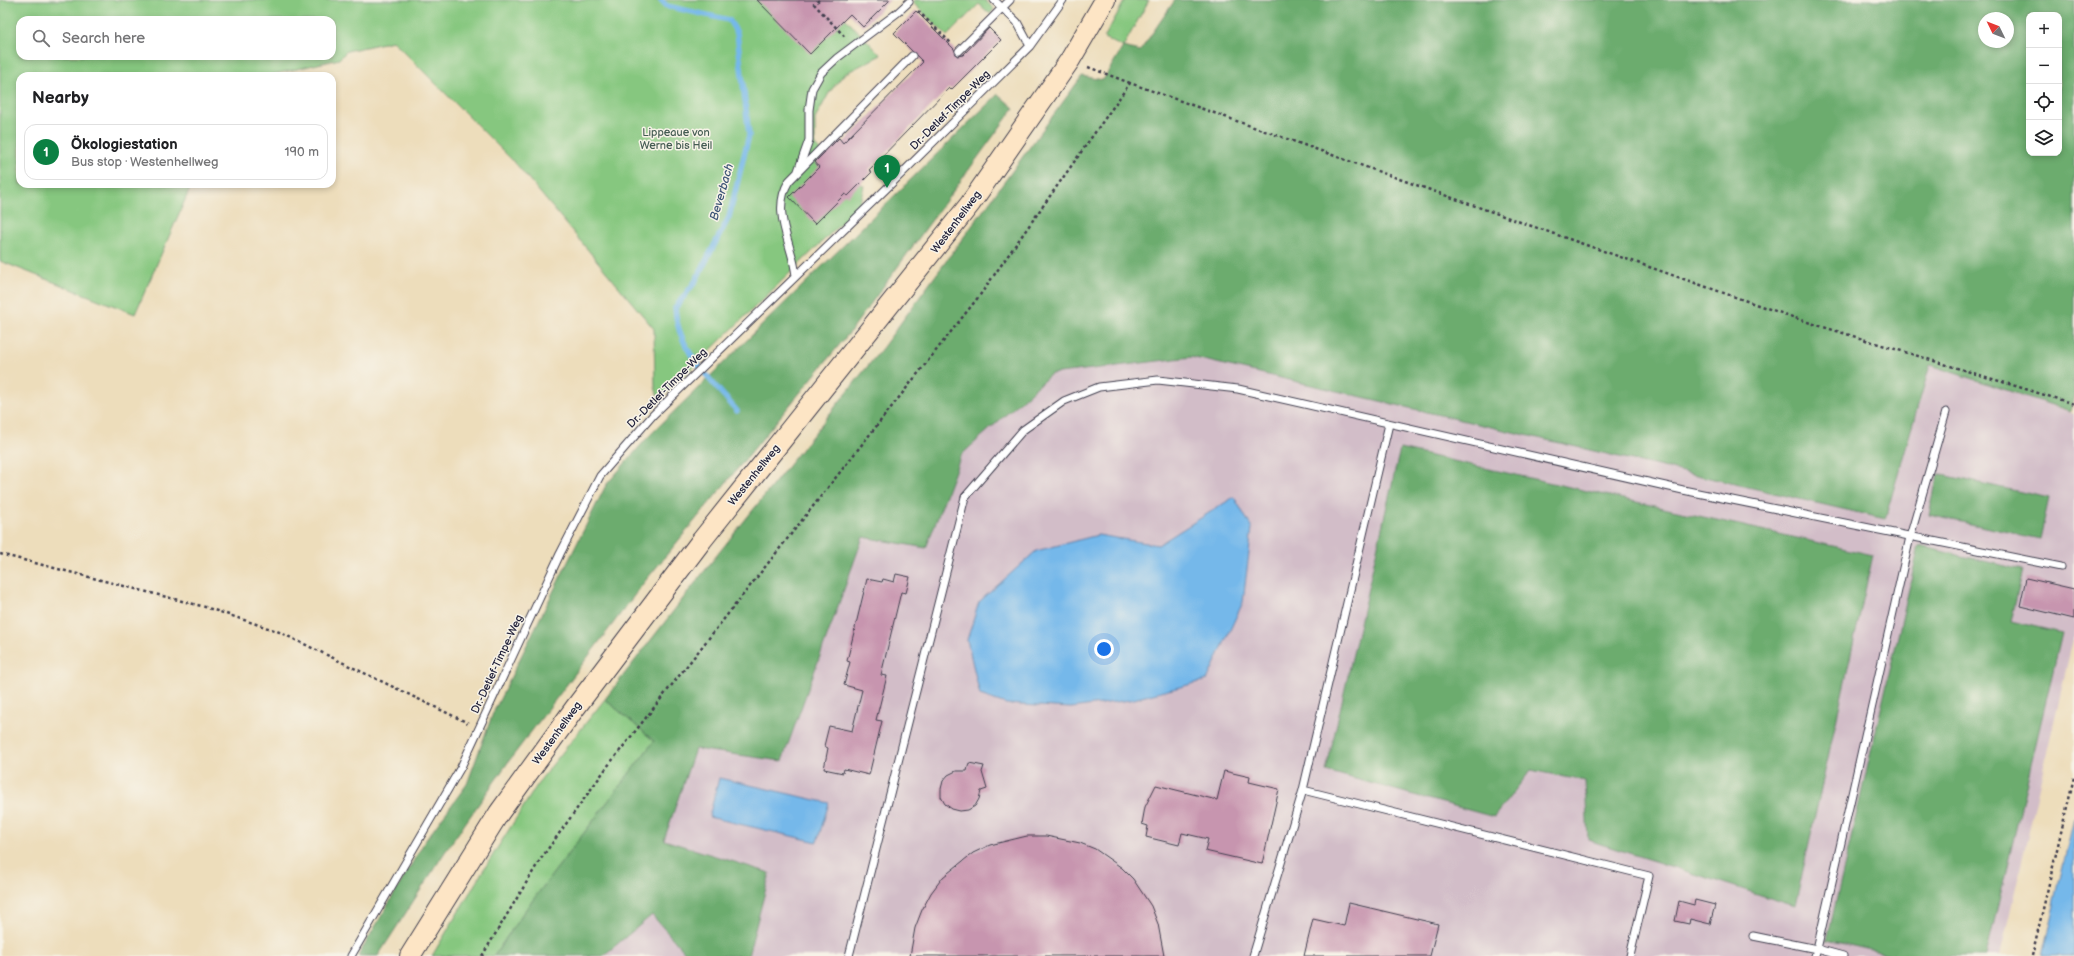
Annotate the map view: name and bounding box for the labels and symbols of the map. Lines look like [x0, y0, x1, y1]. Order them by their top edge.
north arrow [1978, 12, 2014, 48]
street label: Dr.-Detlef-Timpe-Weg [907, 67, 993, 153]
park label: Lippeaue von Werne bis Heil [640, 126, 712, 152]
pin: 1 [874, 155, 900, 188]
water label: Beverbach [707, 161, 737, 222]
street label: Westenhellweg [928, 188, 984, 256]
street label: Dr.-Detlef-Timpe-Weg [624, 345, 710, 431]
street label: Westenhellweg [725, 442, 783, 508]
street label: Dr.-Detlef-Timpe-Weg [468, 613, 526, 715]
your location [1094, 639, 1114, 659]
street label: Westenhellweg [530, 699, 584, 767]

